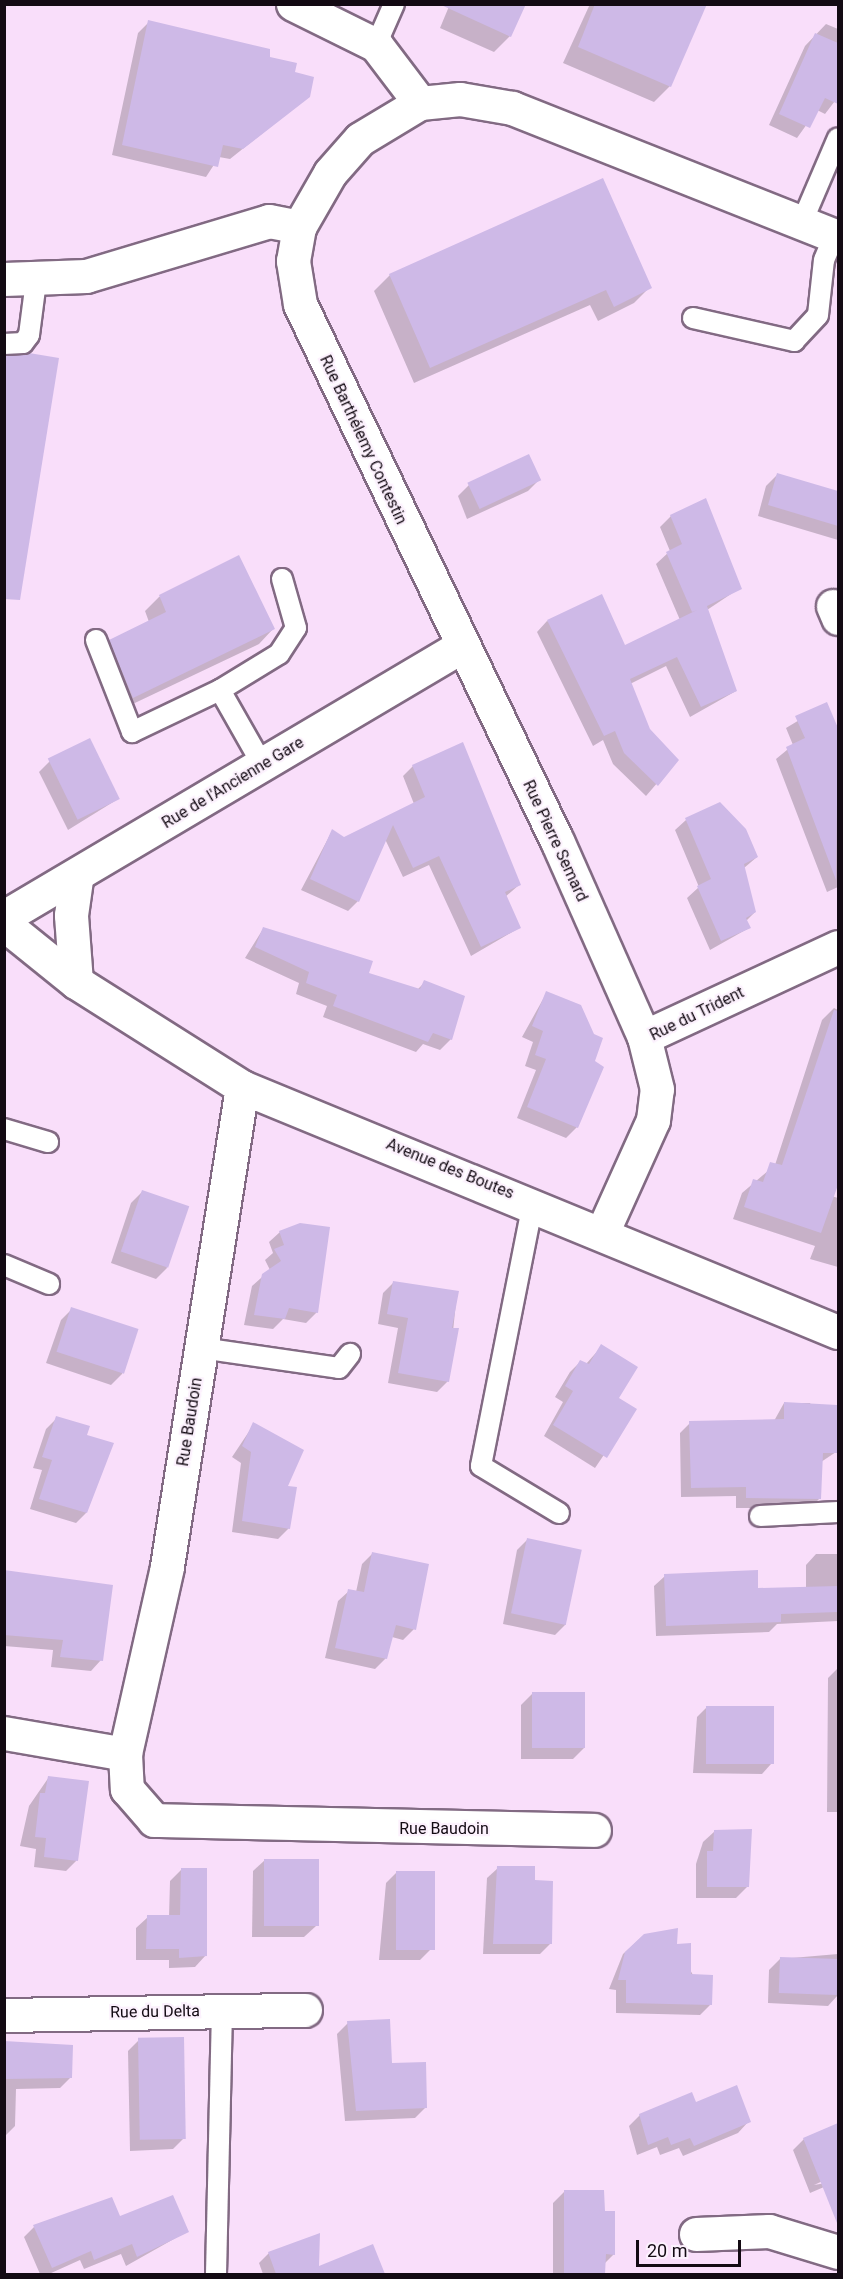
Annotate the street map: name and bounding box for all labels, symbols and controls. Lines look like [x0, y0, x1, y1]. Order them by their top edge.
street label: Rue Barthélemy Contestin [315, 352, 411, 528]
street label: Rue de l'Ancienne Gare [159, 733, 307, 833]
street label: Rue Pierre Semard [518, 777, 592, 905]
street label: Rue du Trident [647, 983, 747, 1045]
street label: Avenue des Boutes [383, 1135, 517, 1203]
street label: Rue Baudoin [174, 1376, 206, 1468]
street label: Rue Baudoin [399, 1819, 489, 1839]
street label: Rue du Delta [110, 2002, 200, 2022]
scale bar [639, 2228, 744, 2266]
text: 20 m [647, 2240, 687, 2261]

